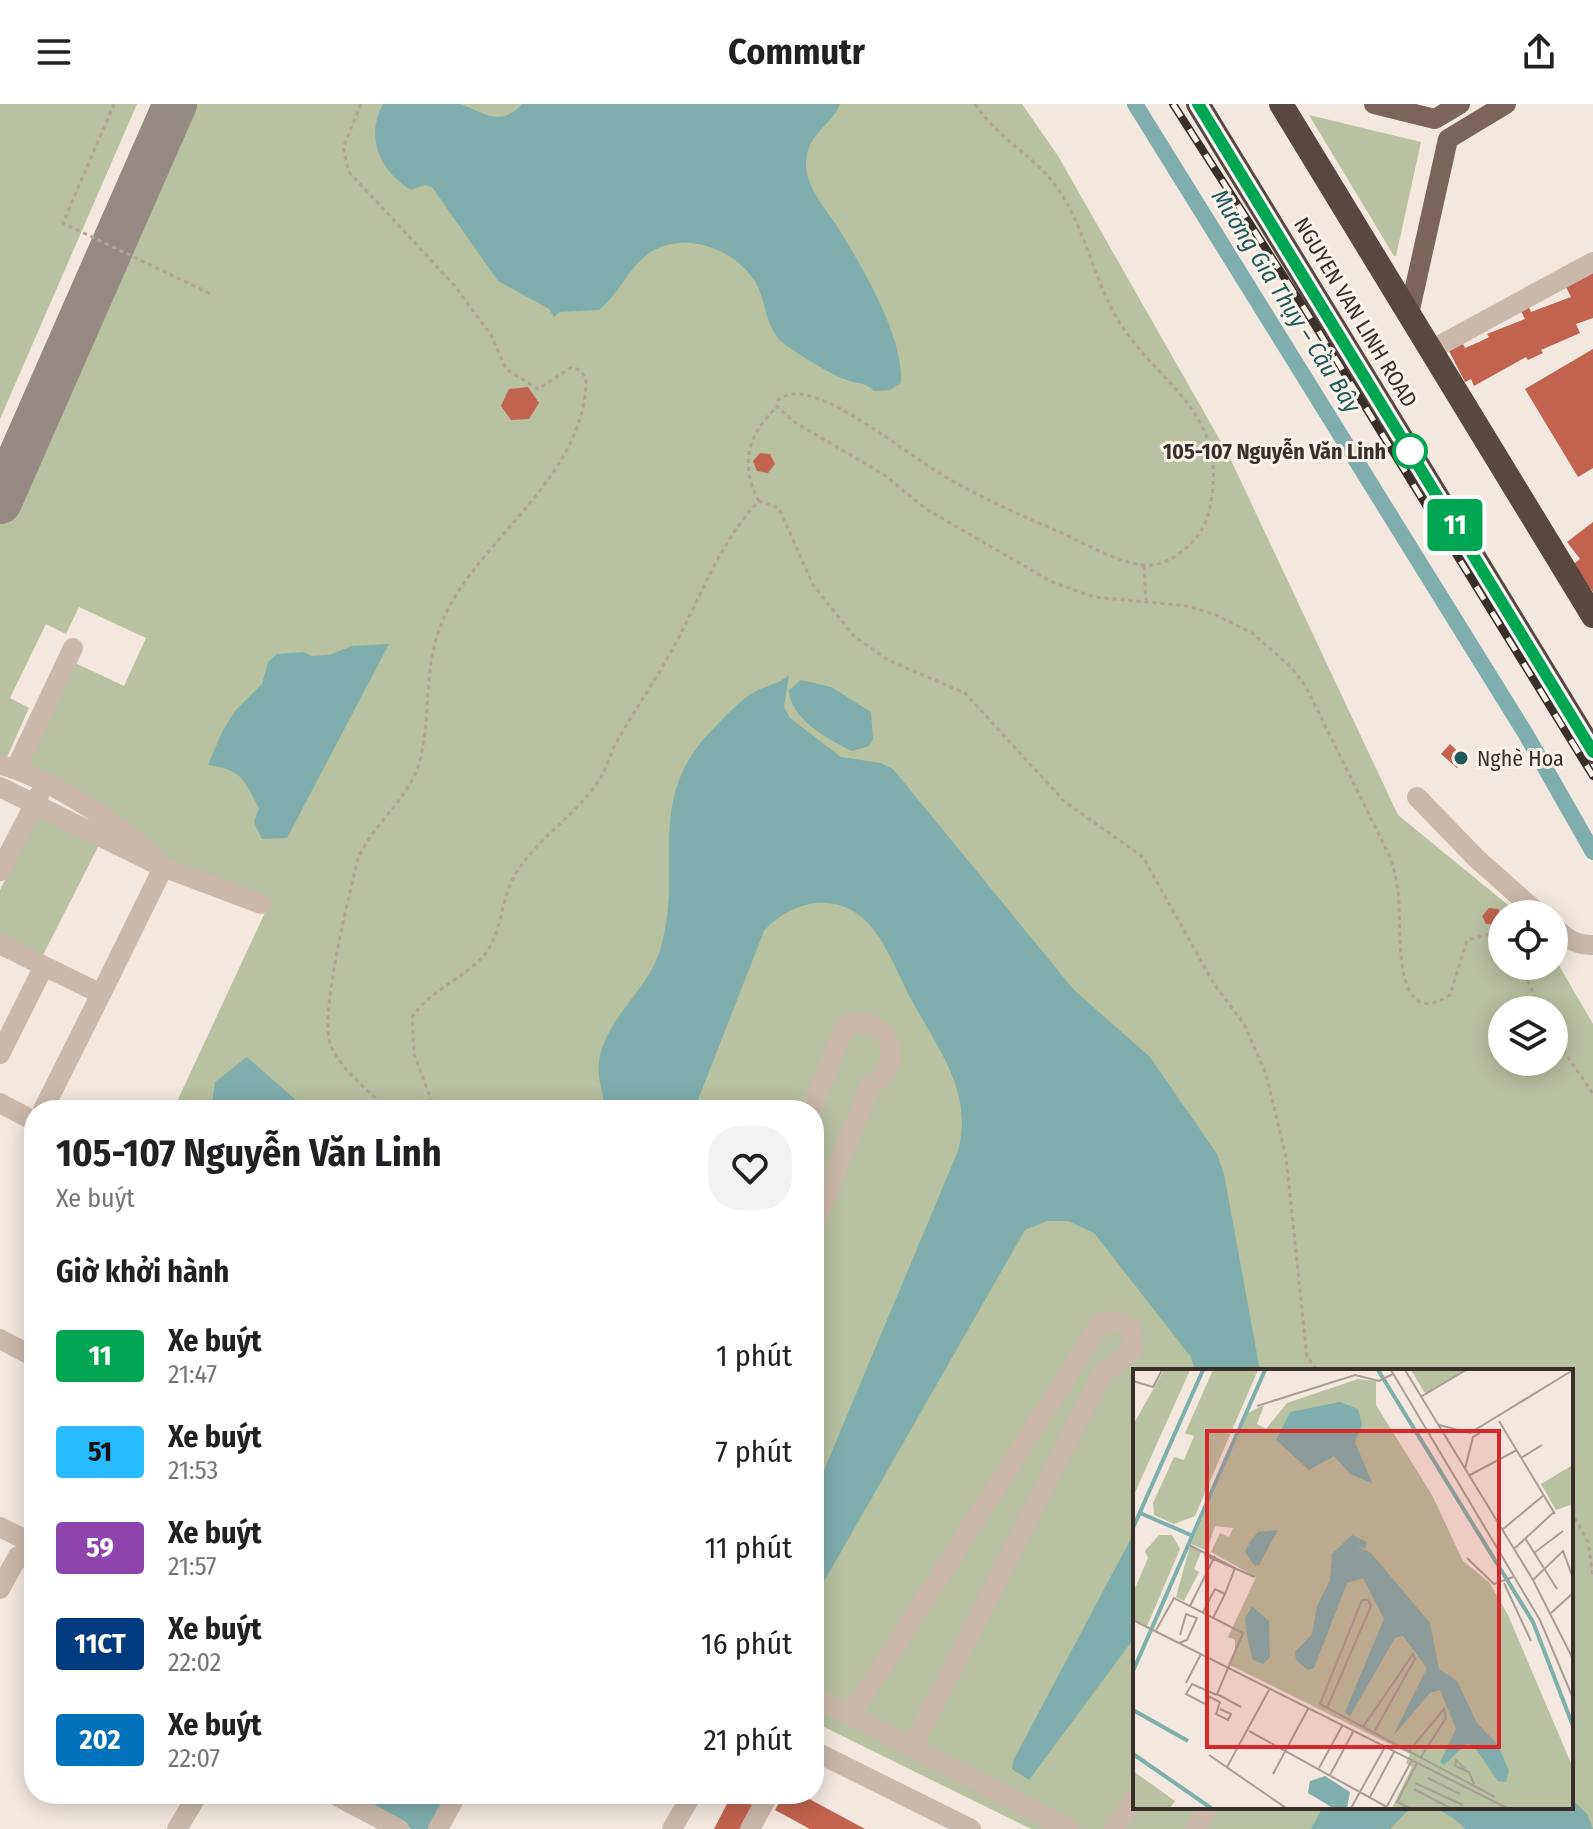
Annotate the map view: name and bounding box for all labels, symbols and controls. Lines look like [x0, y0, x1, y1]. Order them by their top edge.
icon: menu [32, 30, 76, 74]
text: Commutr [728, 30, 865, 74]
icon: share [1517, 30, 1561, 74]
water label: Mương Gia Thụy – Cầu Bây [1206, 184, 1367, 419]
street label: NGUYEN VAN LINH ROAD [1288, 212, 1423, 412]
marker: 105-107 Nguyễn Văn Linh [1393, 434, 1427, 468]
place label: 105-107 Nguyễn Văn Linh [1163, 438, 1386, 465]
line badge: 11 [1419, 499, 1491, 551]
text: 11 [1443, 508, 1467, 541]
place label: Nghè Hoa [1477, 745, 1564, 772]
marker: Nghè Hoa [1452, 749, 1470, 767]
map controls [1488, 900, 1568, 1076]
button: locate [1488, 900, 1568, 980]
button: layers [1488, 996, 1568, 1076]
button: heart [708, 1126, 792, 1210]
text: 105-107 Nguyễn Văn Linh [56, 1130, 442, 1176]
text: Xe buýt [56, 1183, 135, 1214]
text: Giờ khởi hành [56, 1254, 229, 1290]
text: Xe buýt [168, 1323, 262, 1359]
text: 1 phút [716, 1338, 792, 1374]
text: 11 [88, 1339, 112, 1372]
text: 21:47 [168, 1359, 217, 1390]
inset map [1133, 1369, 1573, 1809]
text: Xe buýt [168, 1419, 262, 1455]
text: 7 phút [716, 1434, 792, 1470]
text: 51 [88, 1435, 112, 1468]
text: 21:53 [168, 1455, 218, 1486]
text: Xe buýt [168, 1515, 262, 1551]
text: 11 phút [705, 1530, 792, 1566]
text: 59 [86, 1531, 114, 1564]
text: 21:57 [168, 1551, 217, 1582]
text: Xe buýt [168, 1611, 262, 1647]
text: 16 phút [701, 1626, 792, 1662]
text: 11CT [74, 1627, 126, 1660]
text: 22:02 [168, 1647, 221, 1678]
text: Xe buýt [168, 1707, 262, 1743]
text: 21 phút [703, 1722, 792, 1758]
text: 202 [80, 1723, 120, 1756]
text: 22:07 [168, 1743, 220, 1774]

